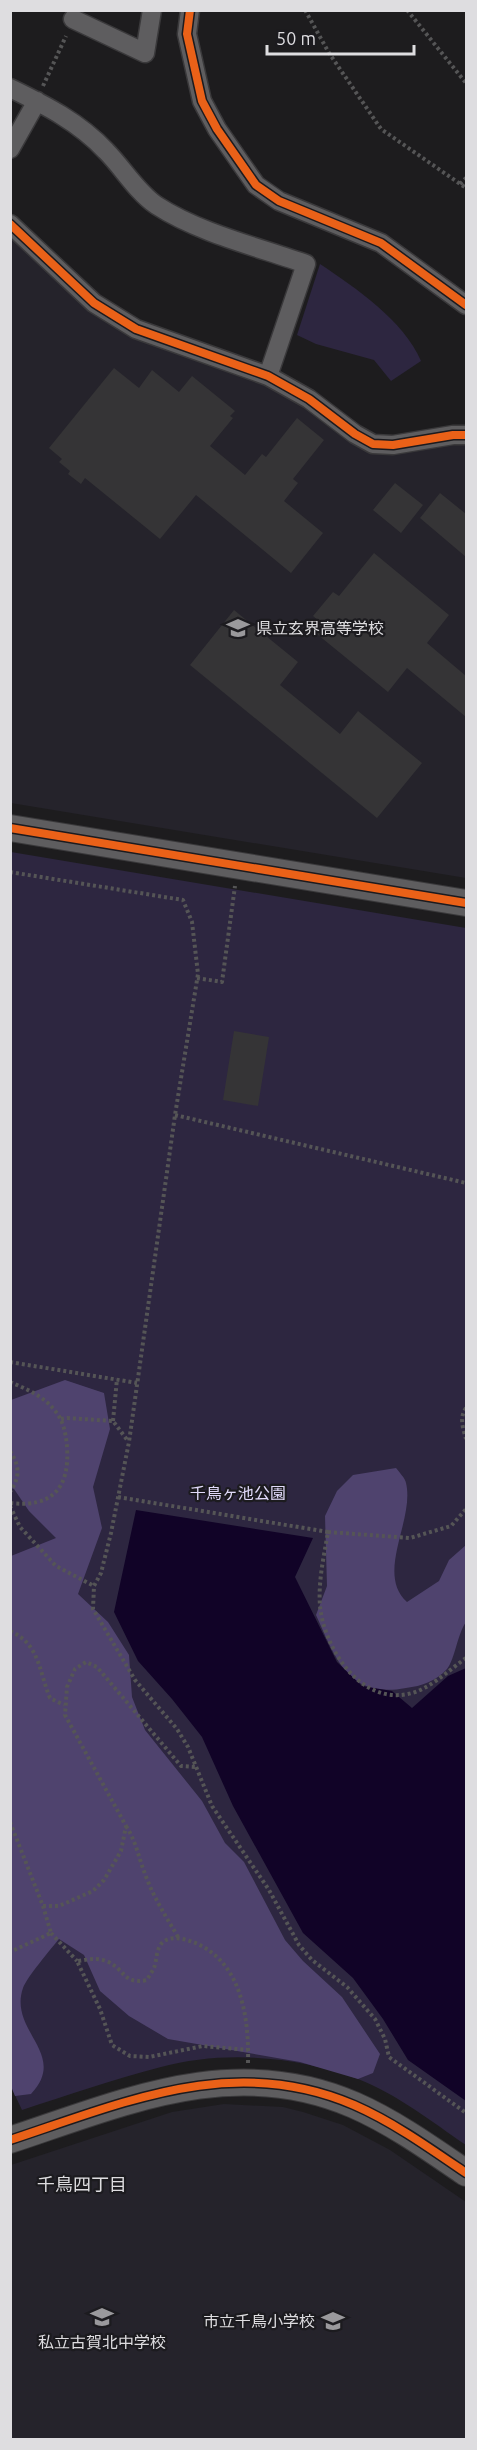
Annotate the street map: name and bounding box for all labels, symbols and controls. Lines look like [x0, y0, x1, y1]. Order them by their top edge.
scale bar [267, 18, 414, 56]
text: 50 m [276, 28, 316, 48]
school or university icon: 県立玄界高等学校 [225, 615, 251, 641]
place label: 県立玄界高等学校 [256, 619, 384, 637]
park label: 千鳥ヶ池公園 [190, 1484, 286, 1502]
district label: 千鳥四丁目 [37, 2174, 127, 2194]
school or university icon: 私立古賀北中学校 [89, 2304, 115, 2330]
school or university icon: 市立千鳥小学校 [320, 2308, 346, 2334]
place label: 市立千鳥小学校 [203, 2312, 315, 2330]
place label: 私立古賀北中学校 [38, 2333, 166, 2351]

